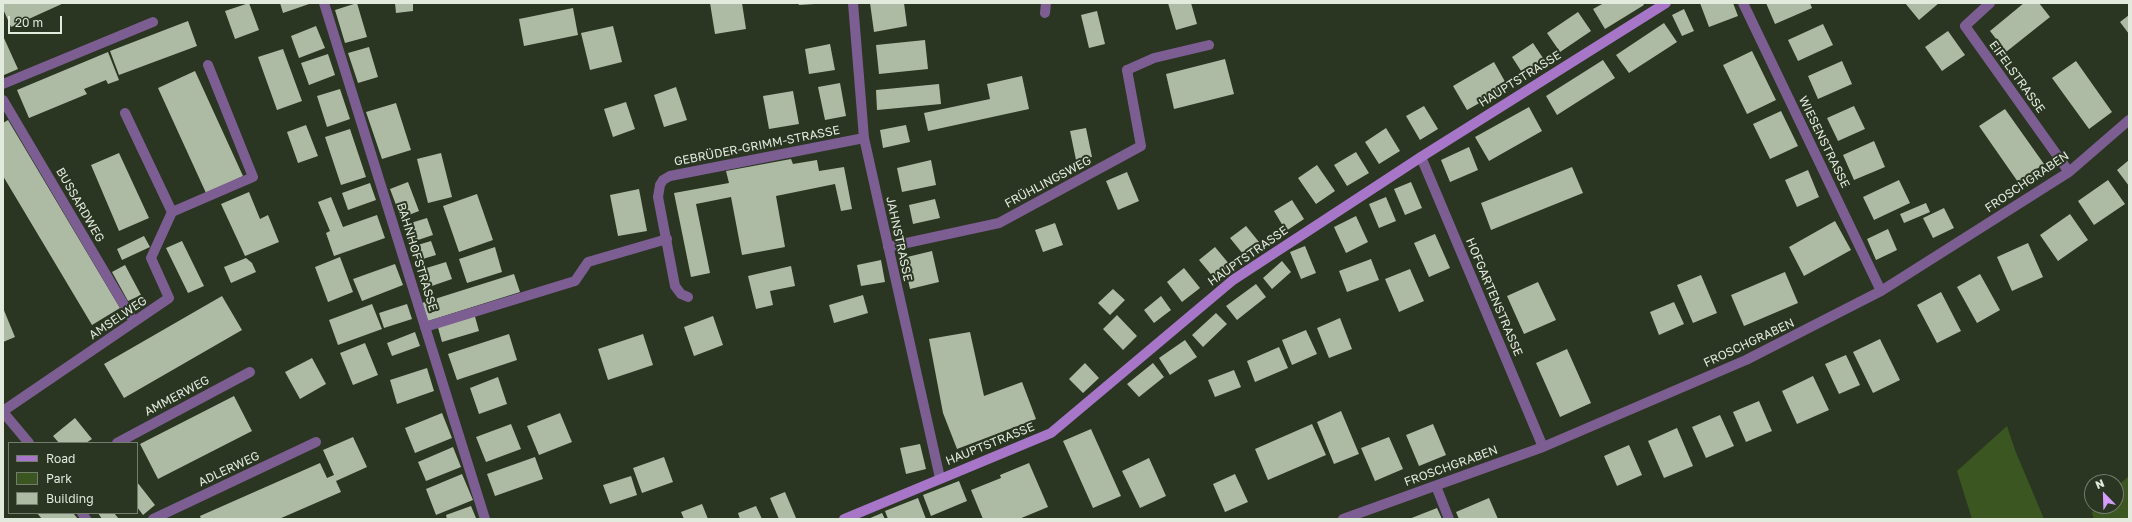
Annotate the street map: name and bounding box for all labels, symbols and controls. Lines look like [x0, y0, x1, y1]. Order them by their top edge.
scale bar [10, 8, 64, 34]
text: 20 m [15, 15, 43, 30]
street label: EIFELSTRASSE [1986, 38, 2048, 116]
street label: HAUPTSTRASSE [1476, 48, 1564, 110]
street label: WIESENSTRASSE [1796, 94, 1852, 190]
street label: GEBRÜDER-GRIMM-STRASSE [673, 123, 841, 169]
street label: FROSCHGRABEN [1982, 149, 2072, 215]
street label: FRÜHLINGSWEG [1002, 153, 1094, 211]
street label: BUSSARDWEG [53, 165, 107, 245]
street label: JAHNSTRASSE [883, 195, 915, 283]
street label: BAHNHOFSTRASSE [394, 201, 440, 313]
street label: HAUPTSTRASSE [1205, 223, 1291, 289]
street label: HOFGARTENSTRASSE [1463, 236, 1525, 358]
street label: AMSELWEG [86, 293, 150, 343]
street label: FROSCHGRABEN [1701, 316, 1797, 370]
street label: AMMERWEG [142, 373, 212, 419]
street label: HAUPTSTRASSE [944, 420, 1036, 468]
legend [8, 442, 138, 514]
street label: FROSCHGRABEN [1402, 442, 1500, 490]
street label: ADLERWEG [196, 449, 262, 489]
text: Road [46, 451, 75, 466]
text: Park [46, 471, 72, 486]
north arrow [2084, 474, 2124, 514]
text: N [2093, 476, 2106, 491]
text: Building [46, 491, 94, 506]

